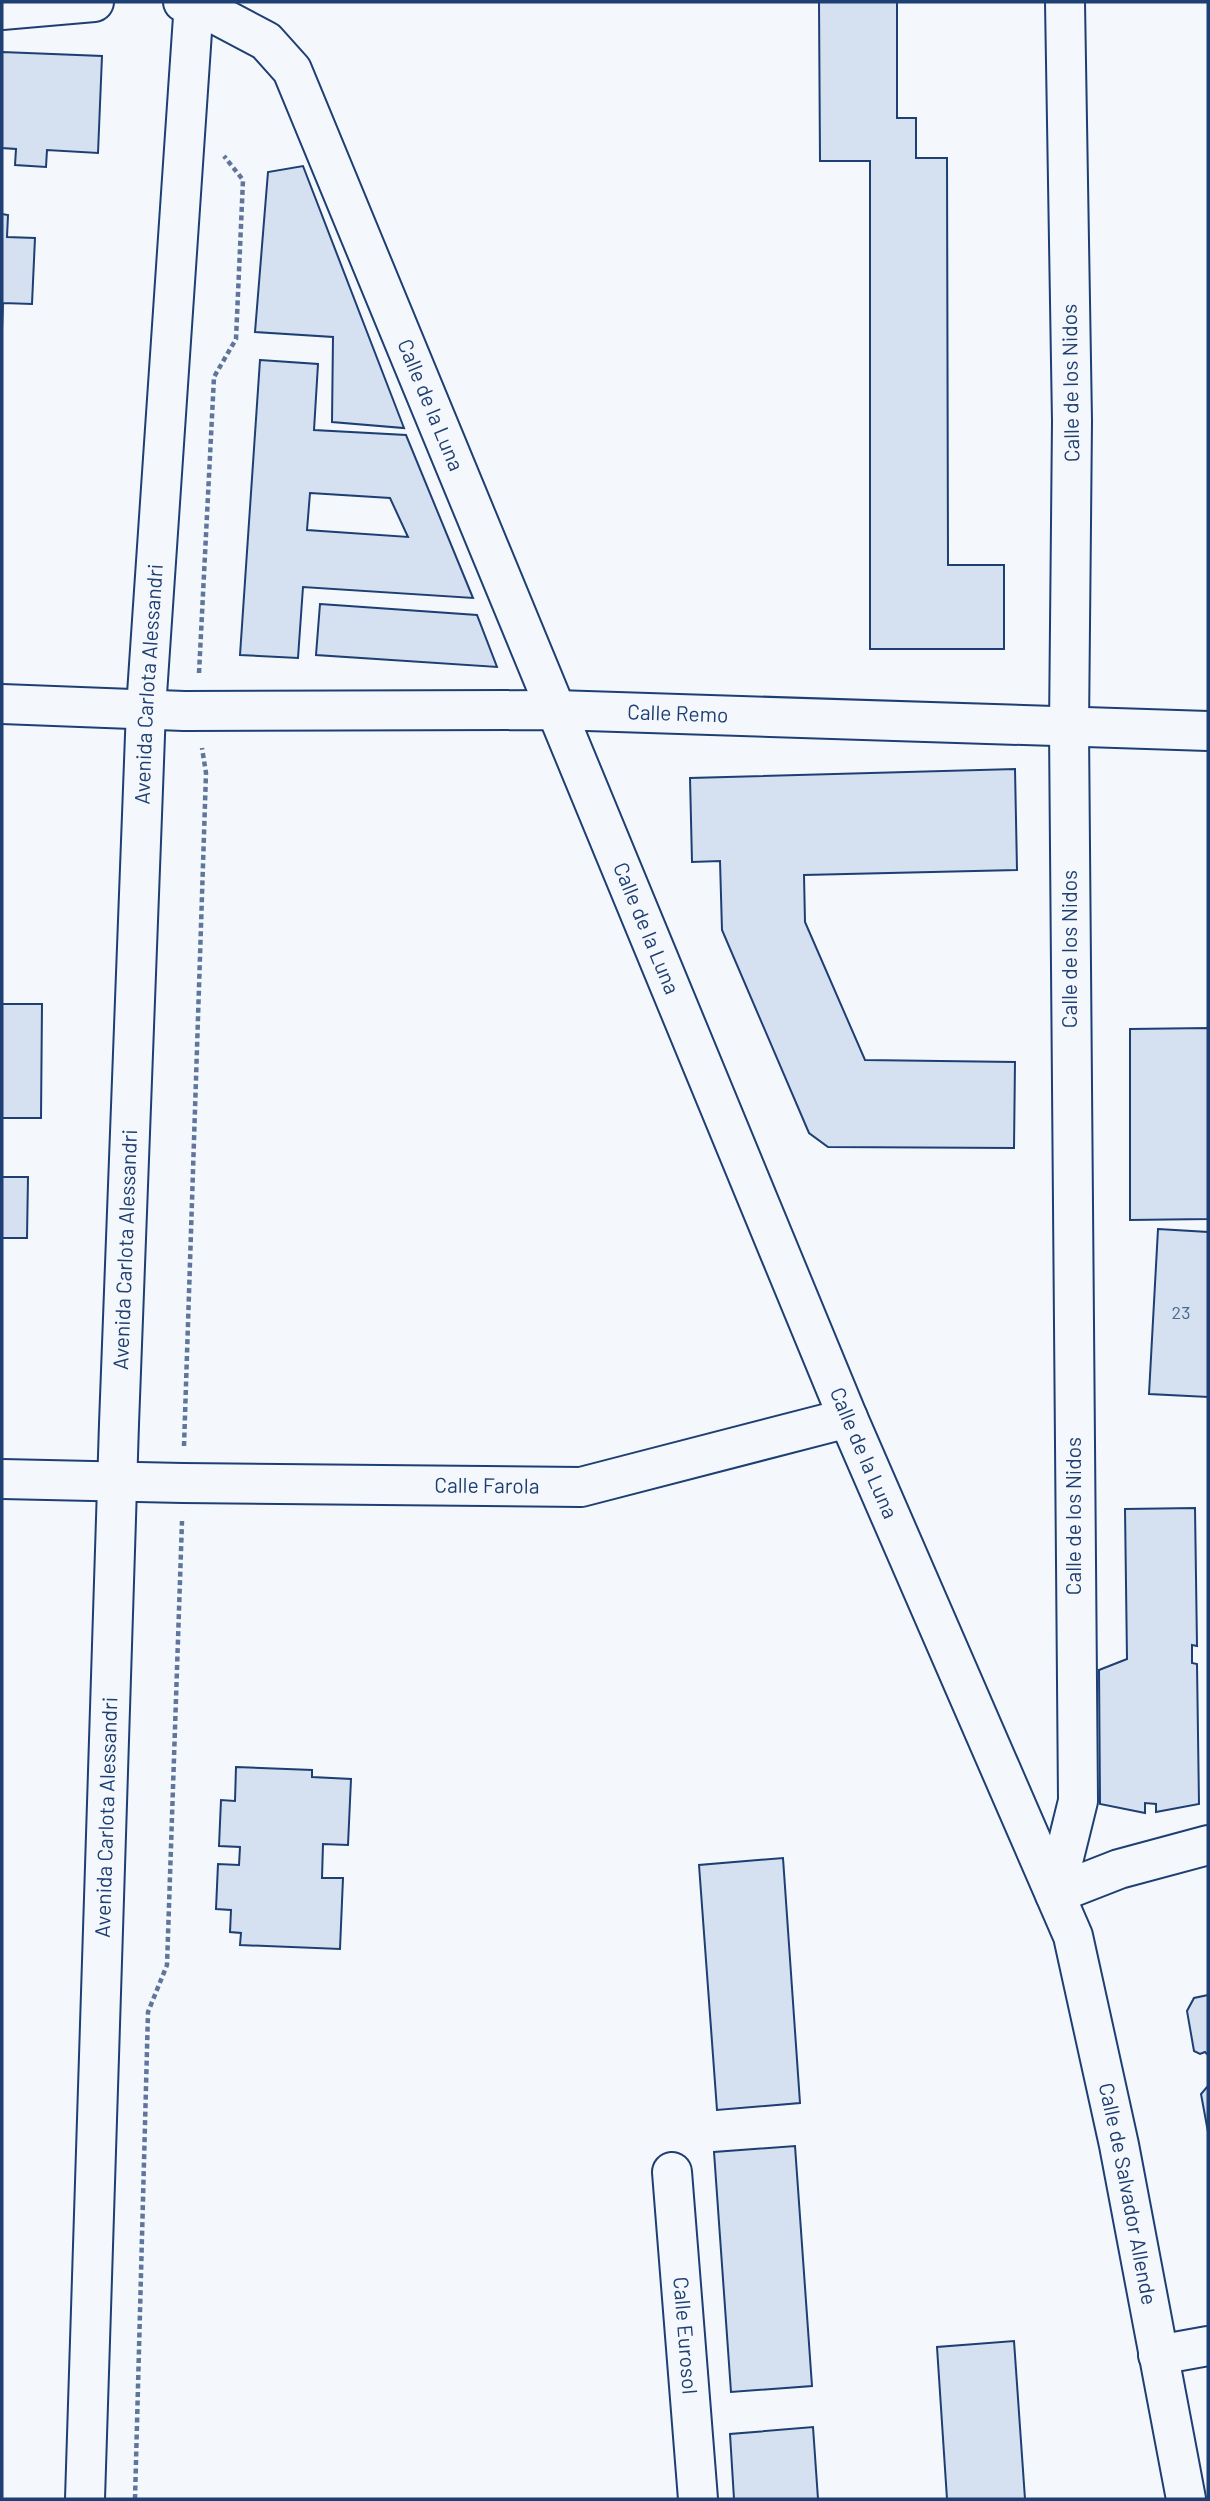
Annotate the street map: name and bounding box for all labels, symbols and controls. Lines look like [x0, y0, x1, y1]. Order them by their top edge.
street label: Calle de los Nidos [1056, 304, 1083, 462]
street label: Calle de la Luna [393, 335, 470, 474]
street label: Avenida Carlota Alessandri [128, 563, 167, 805]
street label: Calle Remo [627, 698, 729, 727]
street label: Calle de la Luna [609, 858, 686, 998]
street label: Calle de los Nidos [1056, 870, 1081, 1028]
street label: Avenida Carlota Alessandri [107, 1129, 141, 1370]
house number: 23 [1172, 1301, 1190, 1323]
street label: Calle de la Luna [826, 1383, 904, 1522]
street label: Calle de los Nidos [1060, 1437, 1085, 1595]
street label: Calle Farola [434, 1472, 540, 1498]
street label: Avenida Carlota Alessandri [89, 1697, 121, 1938]
street label: Calle de Salvador Allende [1095, 2080, 1163, 2307]
street label: Calle Eurosol [669, 2276, 704, 2395]

